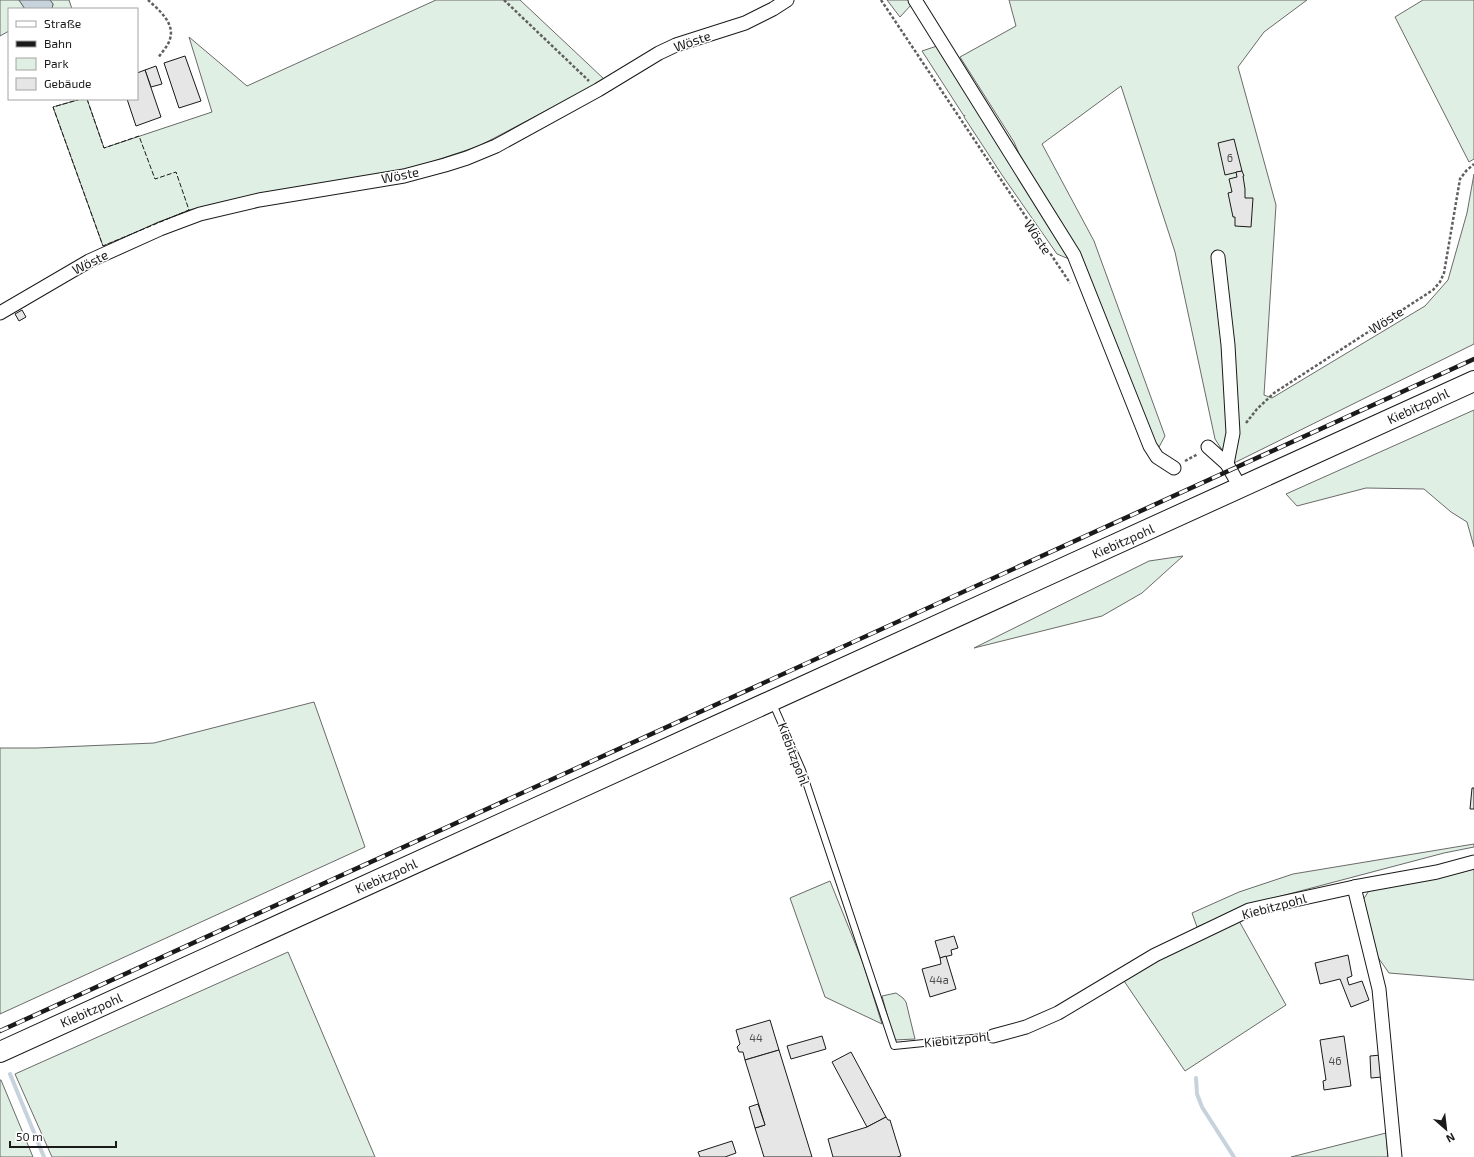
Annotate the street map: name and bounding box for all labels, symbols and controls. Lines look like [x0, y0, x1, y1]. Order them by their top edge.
legend [8, 8, 138, 100]
text: Straße [44, 16, 81, 30]
street label: Wöste [671, 27, 713, 55]
text: Bahn [44, 36, 72, 50]
text: Park [44, 56, 69, 70]
text: Gebäude [44, 76, 92, 90]
house number: 6 [1227, 151, 1233, 164]
street label: Wöste [380, 164, 420, 186]
street label: Wöste [1021, 217, 1055, 257]
street label: Wöste [69, 246, 111, 278]
street label: Wöste [1366, 303, 1406, 337]
street label: Kiebitzpohl [1385, 385, 1452, 427]
street label: Kiebitzpohl [1089, 520, 1157, 562]
street label: Kiebitzpohl [775, 720, 813, 788]
street label: Kiebitzpohl [352, 855, 420, 897]
street label: Kiebitzpohl [1240, 890, 1308, 922]
house number: 44a [929, 973, 949, 986]
street label: Kiebitzpohl [57, 989, 125, 1031]
street label: Kiebitzpohl [923, 1028, 991, 1050]
house number: 44 [749, 1031, 763, 1044]
house number: 46 [1328, 1054, 1342, 1067]
north arrow [1426, 1109, 1466, 1149]
scale bar [10, 1123, 116, 1149]
text: 50 m [16, 1129, 43, 1143]
text: N [1444, 1131, 1457, 1146]

